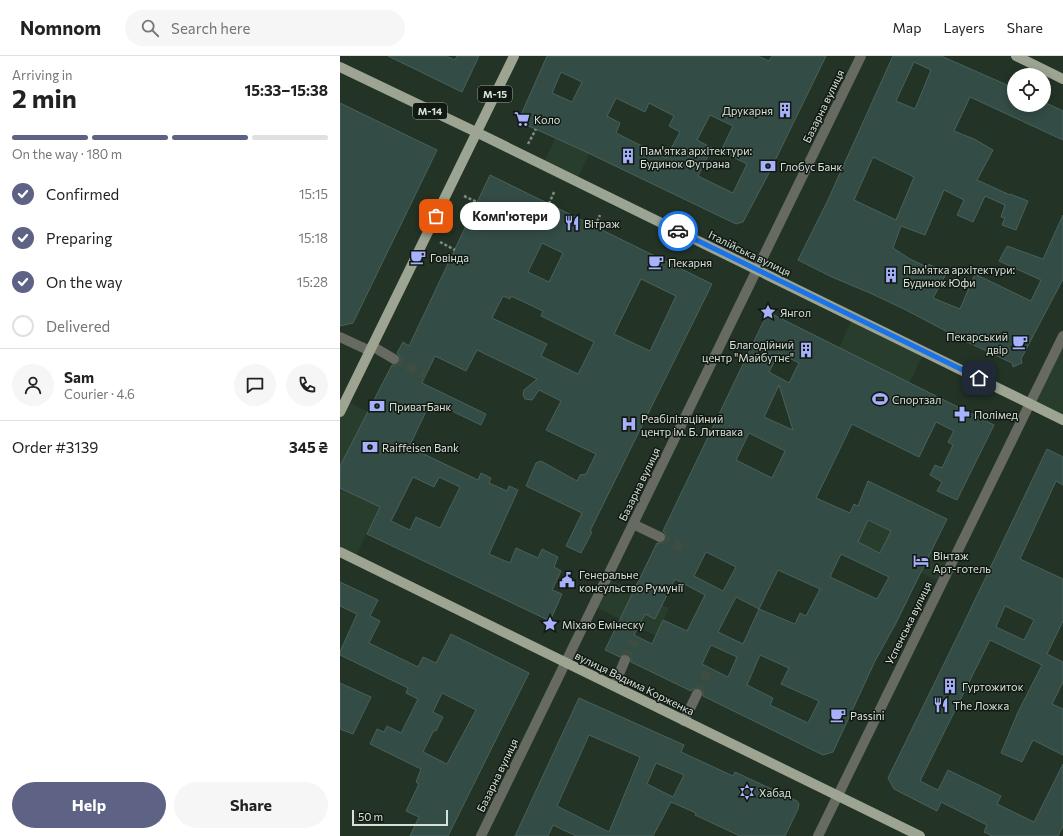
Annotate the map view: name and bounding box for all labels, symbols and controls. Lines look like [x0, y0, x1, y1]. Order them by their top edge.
search box [125, 10, 405, 46]
text: Nomnom [20, 16, 101, 39]
icon: search [139, 17, 161, 39]
text: Search here [171, 19, 250, 37]
text: Map [893, 19, 921, 36]
text: Layers [943, 19, 985, 36]
text: Share [1007, 19, 1043, 36]
text: Arriving in [12, 67, 72, 83]
street label: Базарна вулиця [800, 67, 846, 145]
map controls [1007, 68, 1051, 112]
button: locate [1007, 68, 1051, 112]
text: 15:33–15:38 [244, 81, 328, 99]
text: 2 min [12, 82, 77, 113]
road number: М-15 [478, 86, 512, 102]
building icon: Друкарня [776, 101, 794, 119]
road number: М-14 [413, 103, 447, 119]
place label: Друкарня [722, 104, 773, 117]
supermarket icon: Коло [513, 110, 531, 128]
place label: Коло [534, 113, 561, 126]
place label: Пам'ятка архітектури: Будинок Футрана [640, 144, 753, 170]
text: On the way · 180 m [12, 146, 122, 162]
building icon: Пам'ятка архітектури: Будинок Футрана [619, 147, 637, 165]
bank icon: Глобус Банк [759, 157, 777, 175]
place label: Глобус Банк [780, 160, 842, 173]
icon: check [12, 183, 34, 205]
text: Confirmed [46, 185, 119, 203]
text: 15:15 [299, 186, 328, 202]
pin [419, 199, 453, 233]
callout: Комп'ютери [460, 202, 560, 230]
icon: bag [425, 205, 447, 227]
text: Комп'ютери [472, 208, 548, 224]
courier [658, 211, 698, 251]
restaurant icon: Вітраж [563, 214, 581, 232]
place label: Вітраж [584, 217, 620, 230]
icon: car [667, 220, 689, 242]
icon: check [12, 227, 34, 249]
street label: Італійська вулиця [707, 227, 793, 279]
text: Preparing [46, 229, 112, 247]
text: 15:18 [298, 230, 328, 246]
cafe icon: Говінда [409, 248, 427, 266]
place label: Говінда [430, 251, 469, 264]
cafe icon: Пекарня [647, 253, 665, 271]
place label: Пекарня [668, 256, 712, 269]
place label: Пам'ятка архітектури: Будинок Юфи [903, 263, 1016, 289]
building icon: Пам'ятка архітектури: Будинок Юфи [882, 266, 900, 284]
icon: check [12, 271, 34, 293]
text: On the way [46, 273, 123, 291]
text: 15:28 [297, 274, 328, 290]
place icon: Янгол [759, 303, 777, 321]
place label: Янгол [780, 306, 811, 319]
text: Delivered [46, 317, 110, 335]
place label: Пекарський двір [946, 330, 1008, 356]
cafe icon: Пекарський двір [1011, 333, 1029, 351]
place label: Благодійний центр "Майбутнє" [702, 338, 794, 364]
building icon: Благодійний центр "Майбутнє" [797, 341, 815, 359]
pin [962, 361, 996, 395]
button: person [12, 364, 54, 406]
button: chat [234, 364, 276, 406]
button: phone [286, 364, 328, 406]
icon: home [968, 367, 990, 389]
text: Sam [64, 368, 94, 386]
text: Courier · 4.6 [64, 386, 135, 402]
sports icon: Спортзал [871, 390, 889, 408]
place label: Спортзал [892, 393, 941, 406]
bank icon: ПриватБанк [368, 397, 386, 415]
place label: ПриватБанк [389, 400, 452, 413]
pharmacy icon: Полімед [953, 405, 971, 423]
place label: Полімед [974, 408, 1018, 421]
place label: Реабілітаційний центр ім. Б. Литвака [641, 412, 743, 438]
hospital icon: Реабілітаційний центр ім. Б. Литвака [620, 415, 638, 433]
text: Order #3139 [12, 438, 98, 456]
text: 345 ₴ [289, 438, 328, 456]
bank icon: Raiffeisen Bank [361, 438, 379, 456]
place label: Raiffeisen Bank [382, 441, 459, 454]
street label: Базарна вулиця [616, 445, 662, 523]
place label: Вінтаж Арт-готель [933, 549, 991, 575]
hotel icon: Вінтаж Арт-готель [912, 552, 930, 570]
place label: Генеральне консульство Румунії [579, 568, 684, 594]
public building icon: Генеральне консульство Румунії [558, 571, 576, 589]
street label: Успенська вулиця [882, 579, 934, 667]
place icon: Міхаю Емінеску [541, 615, 559, 633]
place label: Міхаю Емінеску [562, 618, 645, 631]
street label: вулиця Вадима Корженка [573, 648, 697, 718]
building icon: Гуртожиток [941, 677, 959, 695]
place label: Гуртожиток [962, 680, 1024, 693]
restaurant icon: The Ложка [932, 696, 950, 714]
place label: The Ложка [953, 699, 1009, 712]
cafe icon: Passini [829, 706, 847, 724]
place label: Passini [850, 709, 885, 722]
street label: Базарна вулиця [474, 736, 520, 814]
button: Help [12, 782, 166, 828]
button: Share [174, 782, 328, 828]
synagogue icon: Хабад [738, 783, 756, 801]
place label: Хабад [759, 786, 792, 799]
scale bar [352, 808, 448, 827]
text: 50 m [358, 810, 383, 823]

